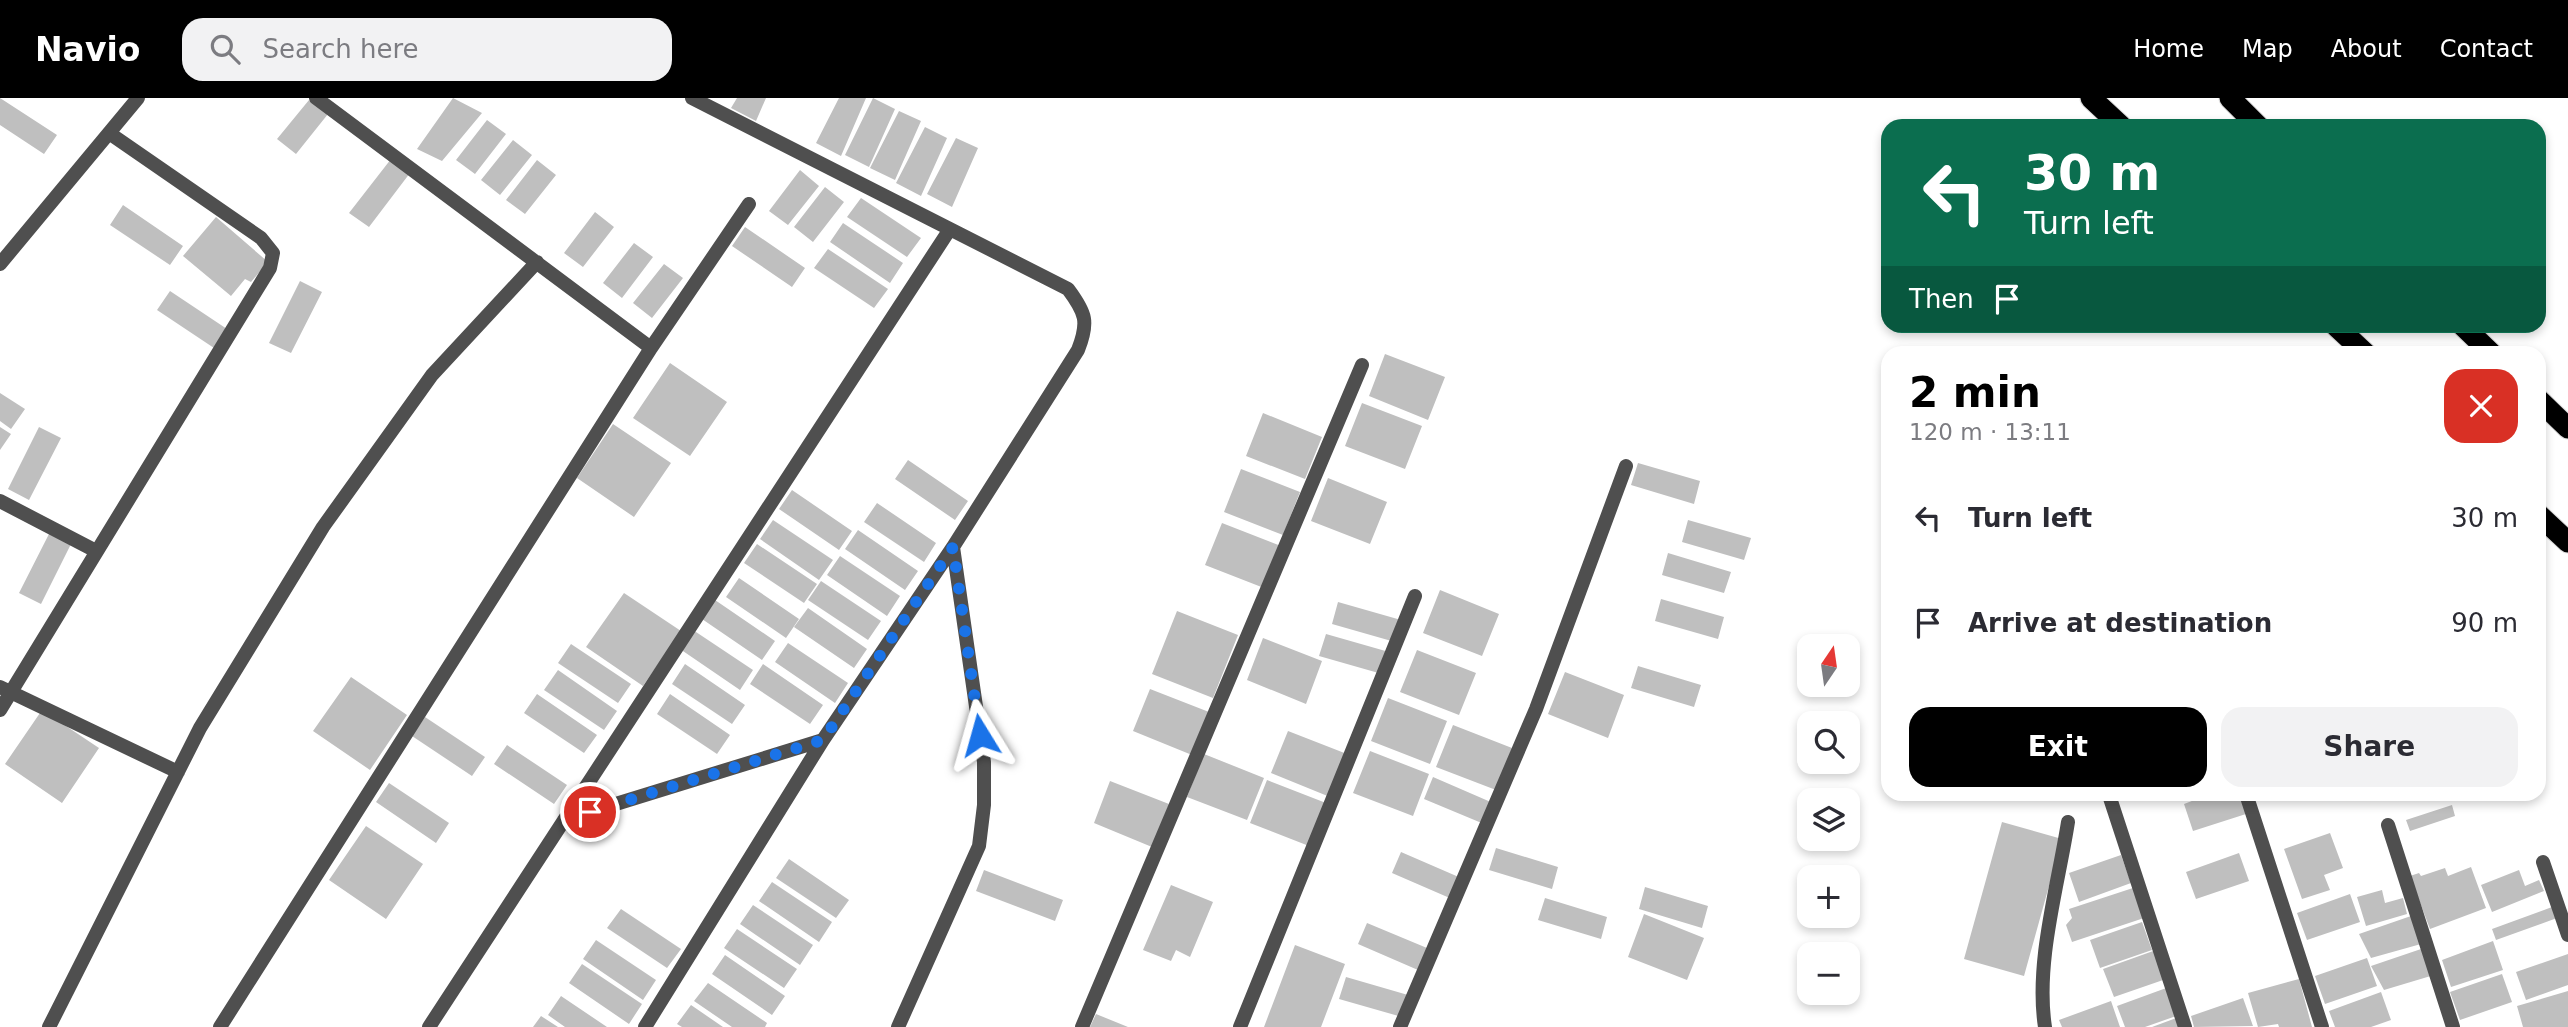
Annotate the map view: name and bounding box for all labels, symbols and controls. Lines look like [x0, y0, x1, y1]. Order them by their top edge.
search box [182, 18, 672, 81]
text: Navio [35, 30, 140, 69]
icon: search [206, 30, 244, 68]
text: Search here [262, 34, 419, 64]
text: Home [2133, 35, 2204, 63]
text: Map [2242, 35, 2293, 63]
text: About [2331, 35, 2402, 63]
text: Contact [2440, 35, 2533, 63]
text: 30 m [2024, 145, 2160, 202]
icon: left [1909, 147, 2000, 238]
text: Turn left [2024, 204, 2154, 242]
icon: arrive [1988, 280, 2026, 318]
text: Then [1909, 284, 1974, 314]
text: 2 min [1909, 368, 2041, 417]
button: close [2444, 369, 2518, 443]
text: 120 m · 13:11 [1909, 419, 2071, 445]
icon: left [1909, 499, 1947, 537]
text: Turn left [1968, 503, 2092, 533]
text: 30 m [2451, 503, 2518, 533]
icon: arrive [1909, 604, 1947, 642]
text: Arrive at destination [1968, 608, 2272, 638]
text: 90 m [2451, 608, 2518, 638]
north arrow [1797, 634, 1860, 696]
map controls [1797, 634, 1860, 1005]
position arrow [943, 698, 1017, 772]
button: Exit [1909, 707, 2207, 787]
button: Share [2221, 707, 2518, 787]
button: search [1797, 711, 1860, 774]
pin [560, 782, 620, 842]
button: layers [1797, 788, 1860, 851]
icon: arrive [571, 793, 609, 831]
button: + [1797, 865, 1860, 928]
button: − [1797, 942, 1860, 1005]

